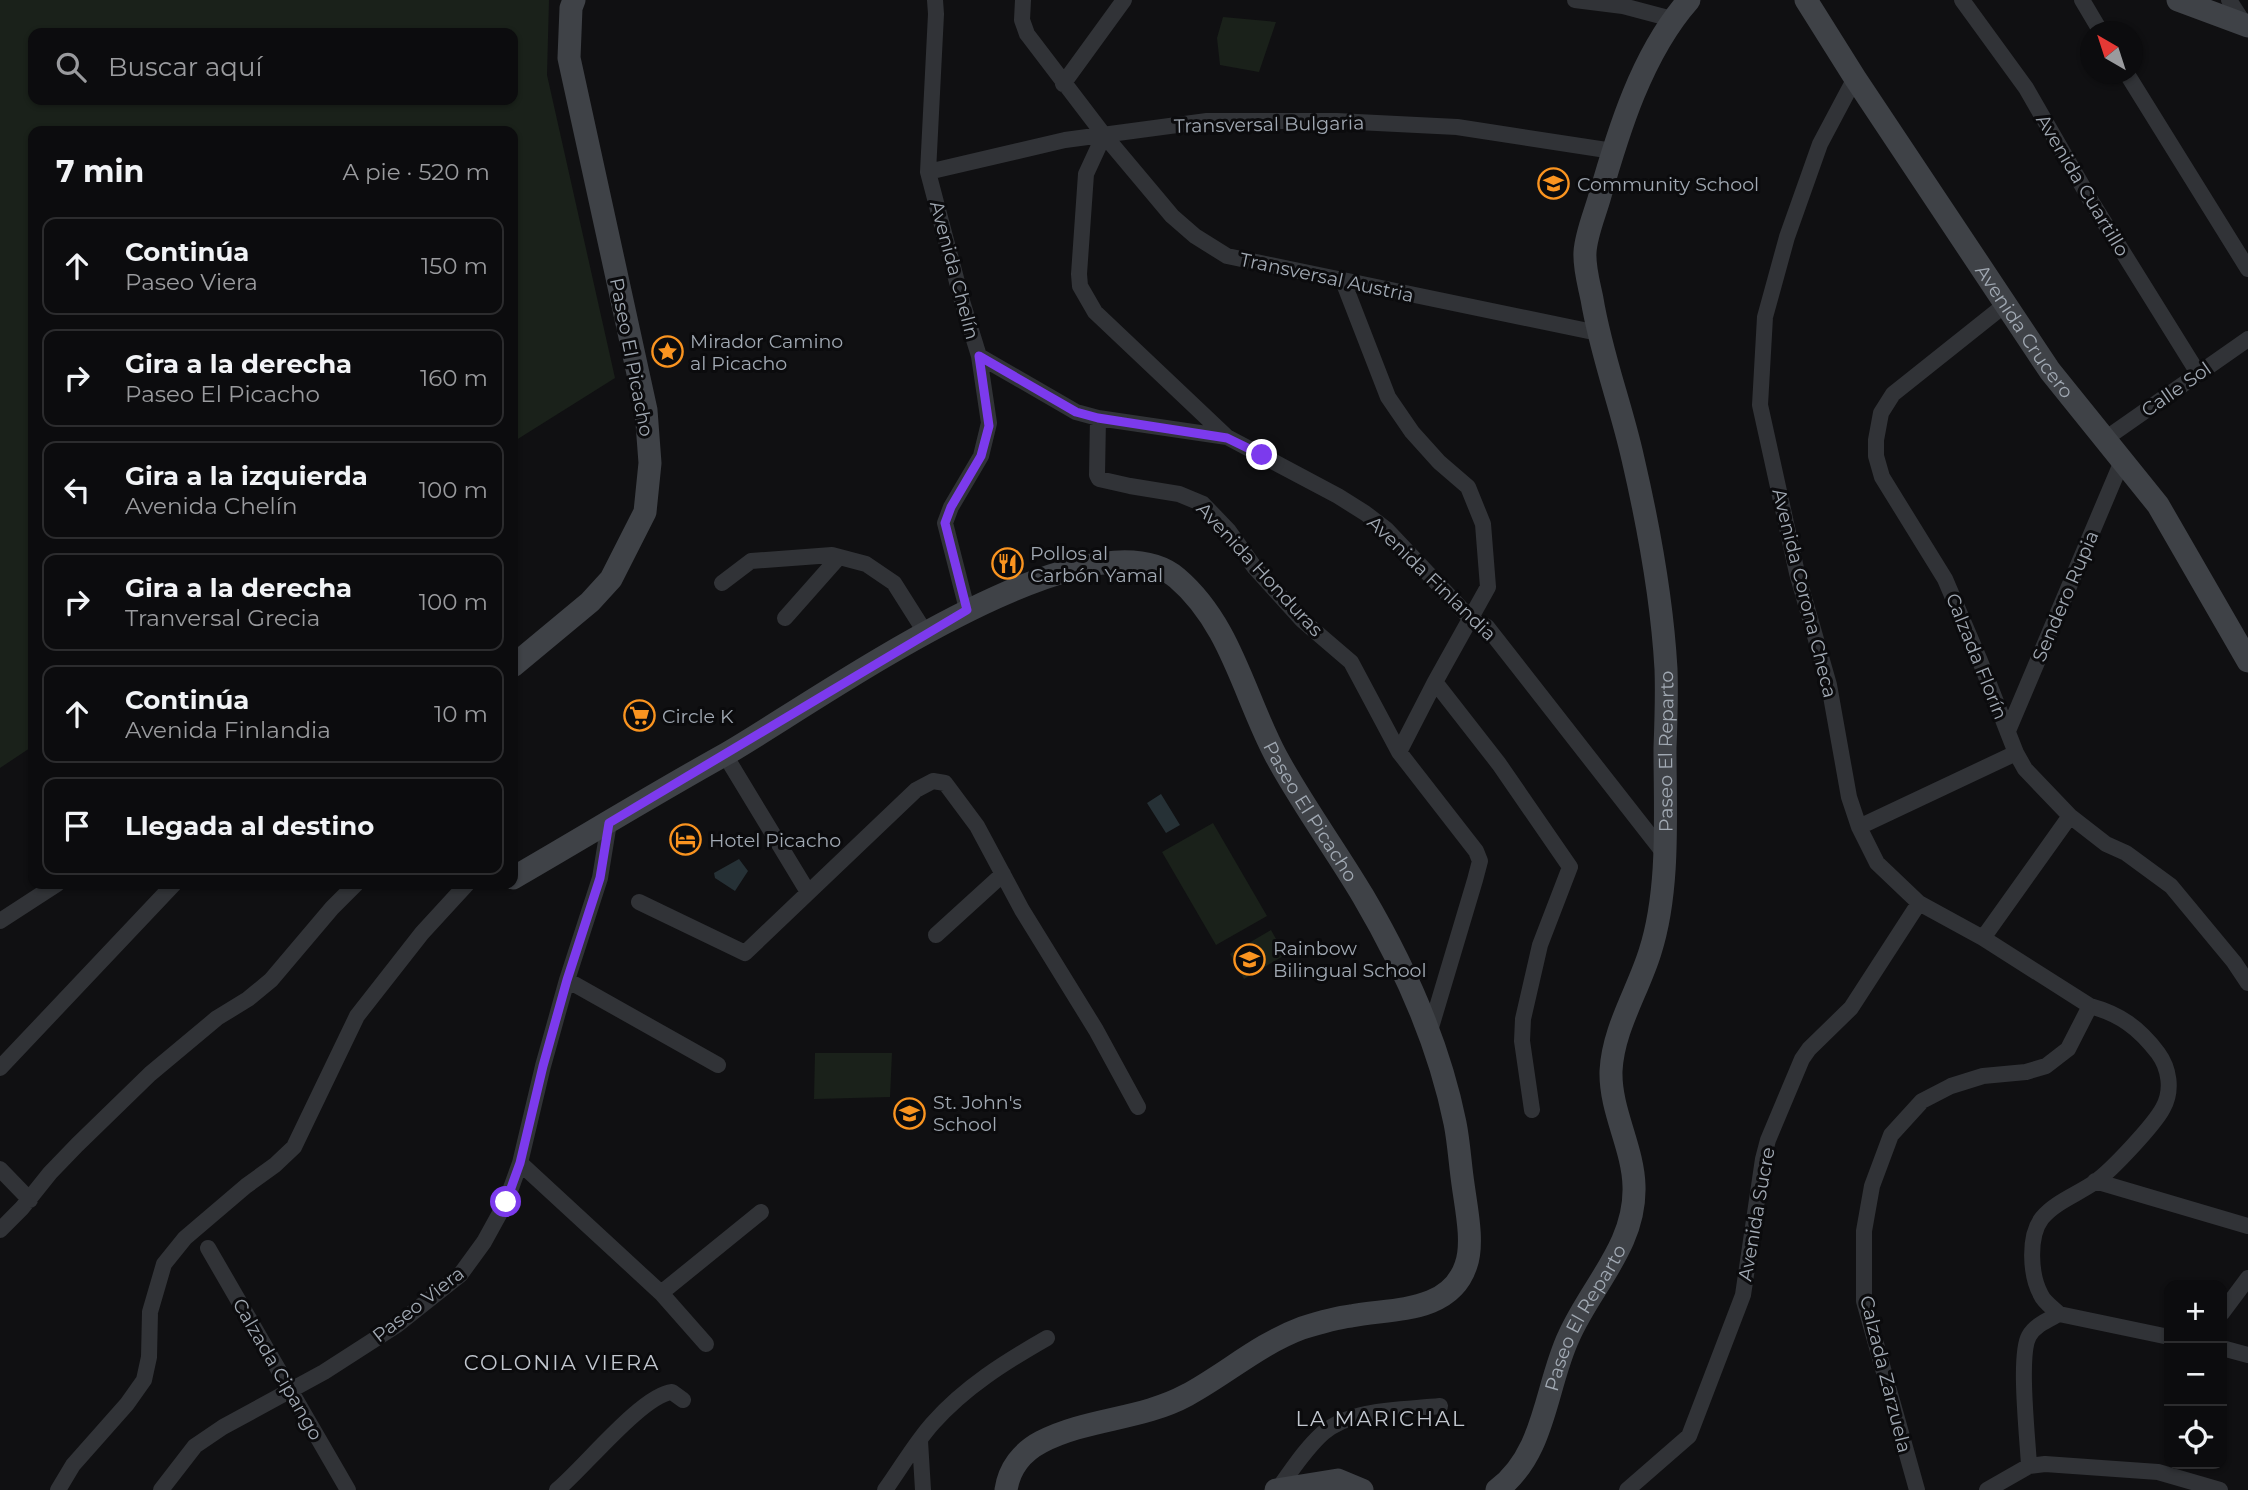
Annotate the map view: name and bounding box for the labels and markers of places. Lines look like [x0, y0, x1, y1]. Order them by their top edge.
school or university icon: Community School [1537, 167, 1571, 201]
place label: Community School [1577, 173, 1759, 196]
place label: Mirador Camino al Picacho [690, 330, 843, 375]
place icon: Mirador Camino al Picacho [650, 335, 684, 369]
place label: Pollos al Carbón Yamal [1030, 542, 1163, 587]
restaurant icon: Pollos al Carbón Yamal [990, 547, 1024, 581]
supermarket icon: Circle K [622, 699, 656, 733]
place label: Circle K [662, 705, 734, 728]
hotel icon: Hotel Picacho [669, 823, 703, 857]
place label: Hotel Picacho [709, 829, 841, 852]
place label: Rainbow Bilingual School [1273, 937, 1427, 982]
school or university icon: Rainbow Bilingual School [1233, 942, 1267, 976]
place label: St. John's School [933, 1091, 1022, 1136]
school or university icon: St. John's School [893, 1096, 927, 1130]

